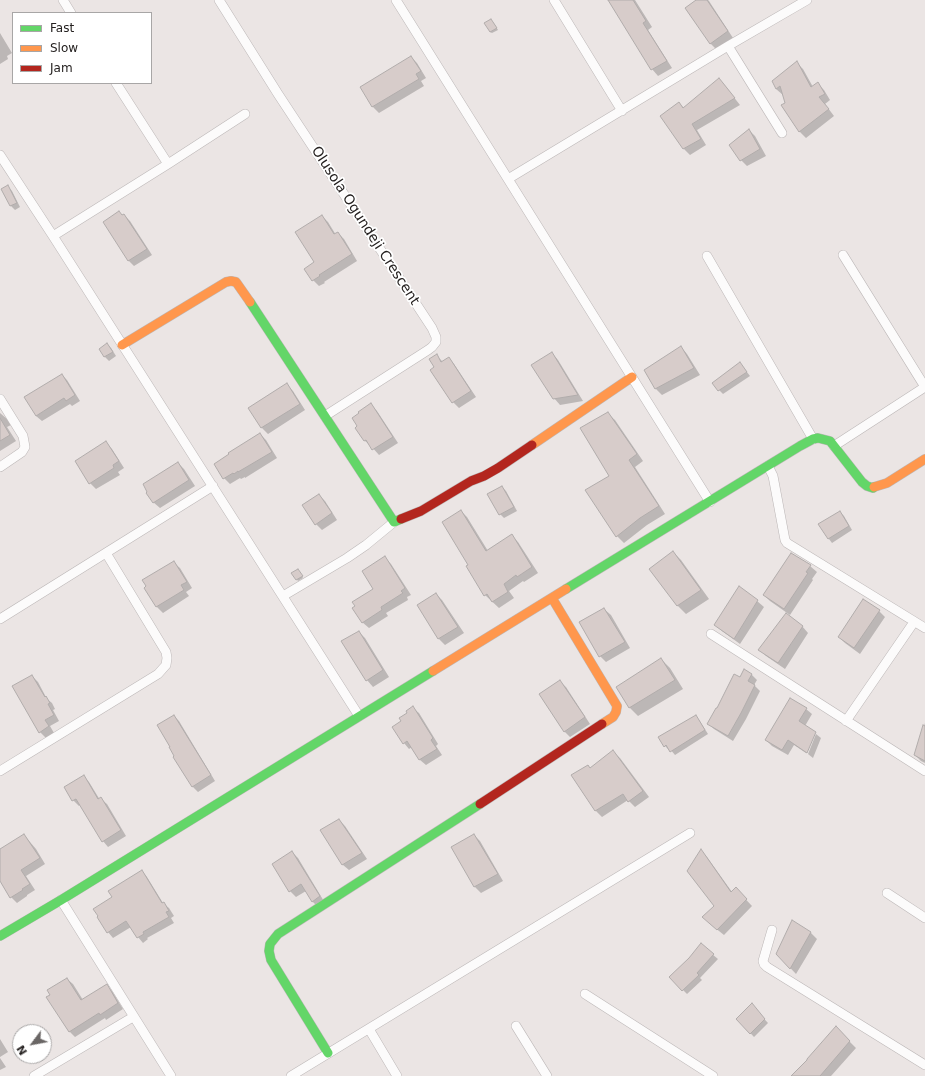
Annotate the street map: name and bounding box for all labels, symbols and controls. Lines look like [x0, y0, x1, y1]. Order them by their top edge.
legend [12, 12, 152, 84]
text: Fast [50, 21, 74, 35]
text: Slow [50, 41, 78, 55]
text: Jam [50, 61, 73, 75]
street label: Olusola Ogundeji Crescent [307, 144, 423, 308]
north arrow [12, 1024, 52, 1064]
text: N [14, 1043, 30, 1057]

